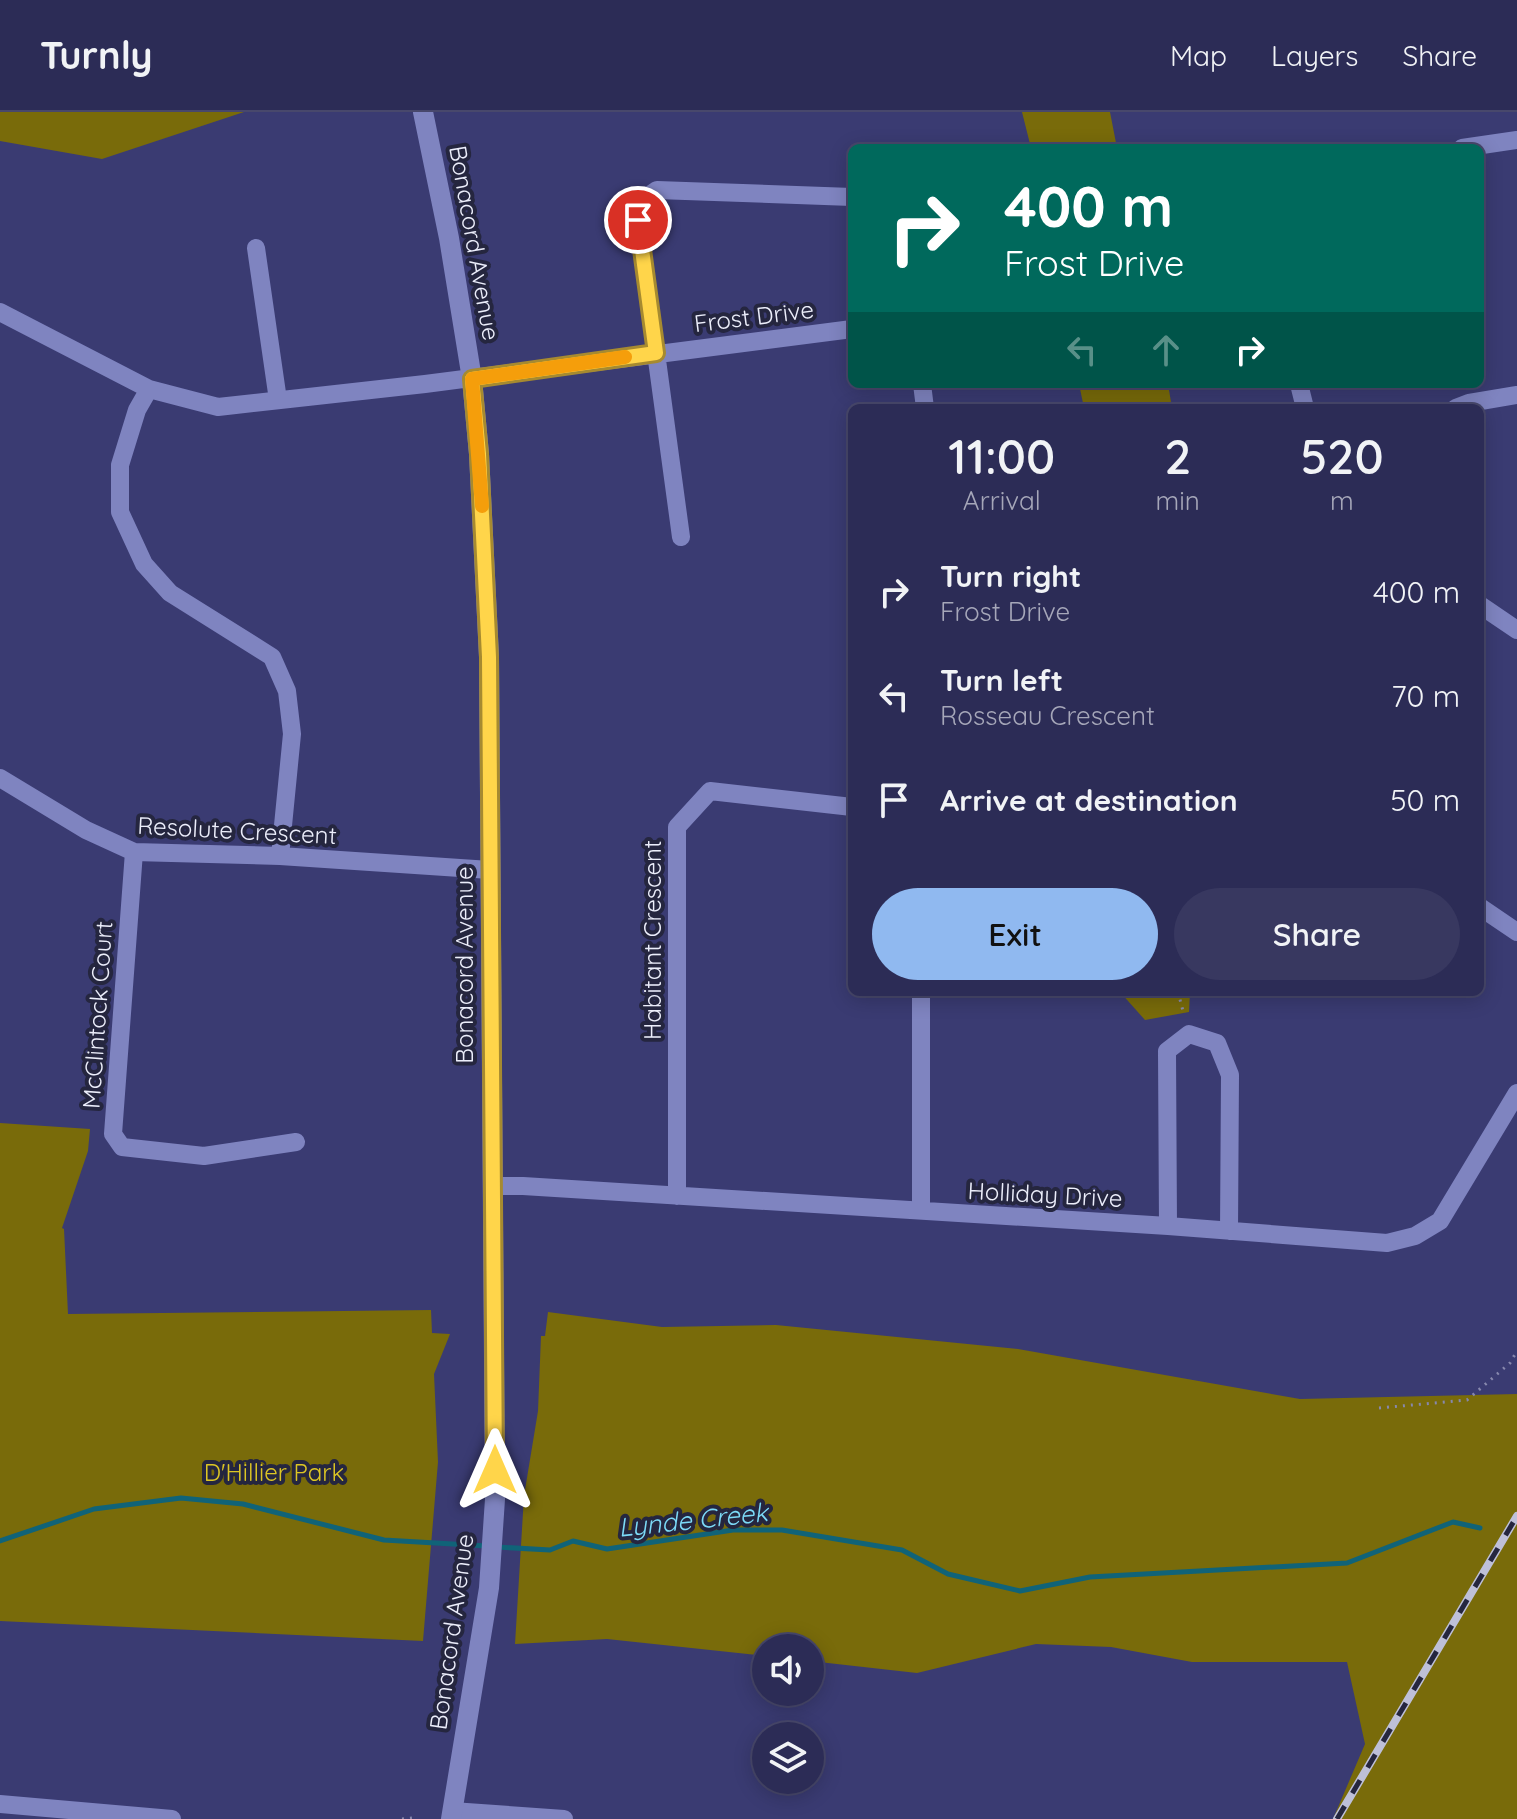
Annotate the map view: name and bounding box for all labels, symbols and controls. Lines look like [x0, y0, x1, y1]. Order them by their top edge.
text: Turnly [40, 31, 153, 79]
text: Map [1170, 38, 1227, 73]
text: Layers [1271, 38, 1358, 73]
text: Share [1402, 38, 1477, 73]
street label: Bonacord Avenue [443, 143, 507, 343]
text: 400 m [1004, 171, 1173, 241]
icon: right [872, 176, 976, 280]
pin [604, 186, 672, 254]
icon: arrive [616, 198, 660, 242]
text: Frost Drive [1004, 240, 1184, 285]
street label: Frost Drive [692, 294, 815, 338]
icon: left [1060, 328, 1104, 372]
icon: ahead [1144, 328, 1188, 372]
icon: right [1228, 328, 1272, 372]
text: 11:00 [948, 426, 1055, 486]
text: 2 [1164, 426, 1191, 486]
text: 520 [1300, 426, 1384, 486]
text: Arrival [963, 484, 1041, 517]
text: min [1156, 484, 1200, 517]
text: m [1330, 484, 1354, 517]
text: Turn right [940, 557, 1081, 595]
icon: right [872, 570, 916, 614]
text: 400 m [1373, 573, 1460, 611]
text: Frost Drive [940, 595, 1070, 628]
text: Turn left [940, 661, 1063, 699]
icon: left [872, 674, 916, 718]
text: 70 m [1391, 677, 1460, 715]
text: Rosseau Crescent [940, 699, 1155, 732]
icon: arrive [872, 778, 916, 822]
text: Arrive at destination [940, 781, 1238, 819]
text: 50 m [1390, 781, 1460, 819]
street label: Resolute Crescent [137, 810, 338, 850]
street label: Habitant Crescent [637, 840, 667, 1040]
street label: Bonacord Avenue [449, 866, 479, 1064]
button: Exit [872, 888, 1158, 980]
button: Share [1174, 888, 1460, 980]
street label: McClintock Court [75, 920, 119, 1110]
street label: Holliday Drive [967, 1175, 1123, 1213]
position arrow [453, 1428, 537, 1512]
park label: D'Hillier Park [204, 1457, 344, 1487]
water label: Lynde Creek [616, 1495, 771, 1544]
street label: Bonacord Avenue [422, 1532, 480, 1732]
map controls [752, 1634, 824, 1794]
button: sound [752, 1634, 824, 1706]
button: layers [752, 1722, 824, 1794]

